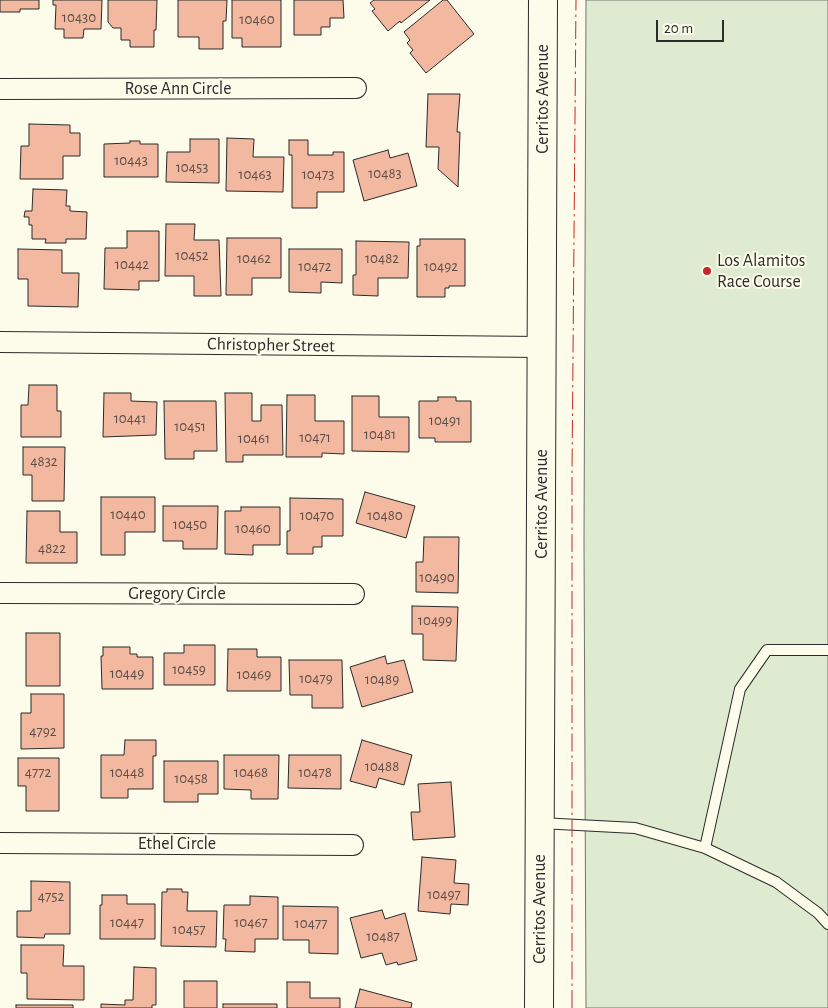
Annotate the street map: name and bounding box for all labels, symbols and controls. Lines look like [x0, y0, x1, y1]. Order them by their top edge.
house number: 10430 [62, 8, 96, 26]
house number: 10460 [239, 10, 275, 28]
scale bar [658, 10, 726, 42]
text: 20 m [664, 21, 693, 36]
street label: Cerritos Avenue [532, 44, 554, 154]
street label: Rose Ann Circle [125, 78, 231, 100]
house number: 10443 [114, 151, 148, 169]
house number: 10453 [176, 158, 208, 176]
house number: 10483 [368, 164, 402, 182]
house number: 10463 [238, 165, 272, 183]
house number: 10473 [302, 165, 334, 183]
house number: 10452 [175, 246, 209, 264]
house number: 10462 [237, 249, 271, 267]
house number: 10482 [365, 249, 399, 267]
place label: Los Alamitos Race Course [717, 250, 805, 292]
house number: 10442 [115, 255, 149, 273]
house number: 10472 [298, 257, 332, 275]
house number: 10492 [424, 257, 458, 275]
marker: Los Alamitos Race Course [701, 265, 713, 277]
street label: Christopher Street [207, 333, 335, 357]
house number: 10441 [114, 409, 146, 427]
house number: 10491 [429, 411, 461, 429]
house number: 10451 [174, 417, 206, 435]
house number: 10481 [364, 425, 396, 443]
house number: 10471 [299, 428, 331, 446]
house number: 10461 [238, 429, 270, 447]
street label: Cerritos Avenue [531, 449, 553, 559]
house number: 4832 [30, 452, 58, 470]
house number: 10440 [110, 505, 146, 523]
house number: 10470 [300, 506, 334, 524]
house number: 10480 [367, 506, 403, 524]
house number: 10450 [173, 515, 207, 533]
house number: 10460 [235, 519, 271, 537]
house number: 4822 [38, 539, 66, 557]
house number: 10490 [419, 568, 455, 586]
street label: Gregory Circle [128, 583, 226, 605]
house number: 10499 [418, 611, 452, 629]
house number: 10459 [172, 660, 206, 678]
house number: 10449 [110, 664, 144, 682]
house number: 10469 [237, 665, 271, 683]
house number: 10479 [299, 669, 333, 687]
house number: 10489 [365, 670, 399, 688]
house number: 4792 [29, 722, 57, 740]
house number: 10488 [365, 757, 399, 775]
house number: 4772 [25, 763, 51, 781]
house number: 10448 [110, 763, 144, 781]
house number: 10468 [234, 763, 268, 781]
house number: 10478 [298, 763, 332, 781]
house number: 10458 [174, 769, 208, 787]
street label: Ethel Circle [138, 833, 216, 855]
street label: Cerritos Avenue [529, 854, 551, 964]
house number: 10497 [427, 885, 461, 903]
house number: 4752 [38, 887, 64, 905]
house number: 10447 [110, 913, 144, 931]
house number: 10467 [234, 913, 268, 931]
house number: 10477 [295, 914, 327, 932]
house number: 10457 [173, 920, 205, 938]
house number: 10487 [366, 927, 400, 945]

